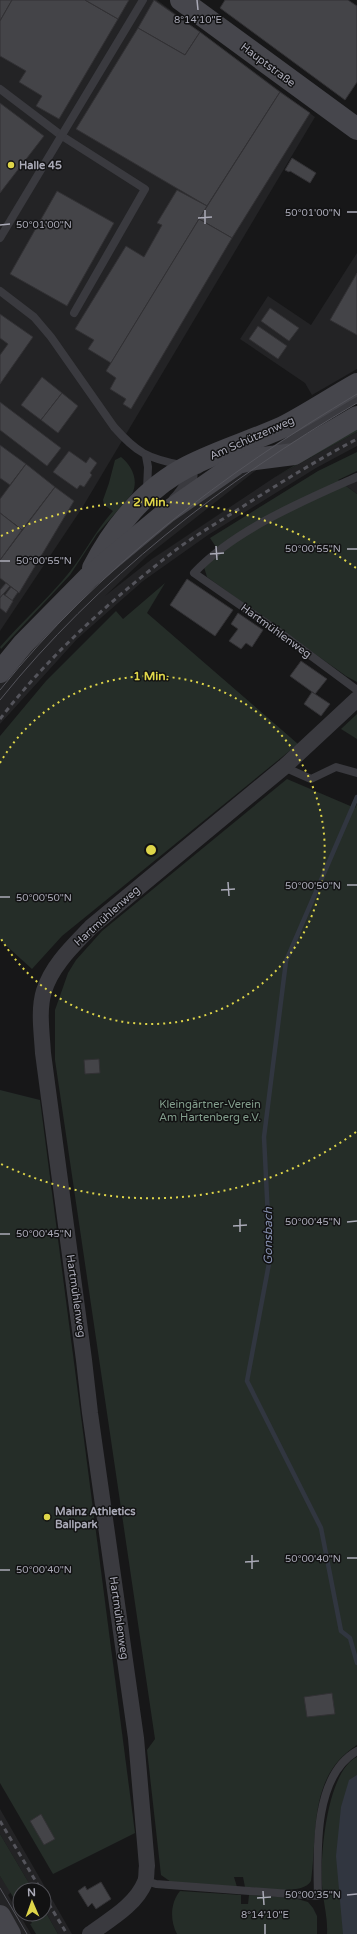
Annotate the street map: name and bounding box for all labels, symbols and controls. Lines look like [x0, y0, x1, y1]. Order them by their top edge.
text: 8°14'10"E [174, 14, 222, 26]
street label: Hauptstraße [238, 40, 298, 90]
place label: Halle 45 [19, 159, 62, 172]
marker: Halle 45 [6, 160, 16, 170]
text: 50°01'00"N [285, 207, 341, 219]
text: 50°01'00"N [16, 219, 72, 231]
street label: Am Schützenweg [208, 413, 296, 463]
text: 2 Min. [133, 495, 169, 509]
text: 50°00'55"N [285, 543, 341, 555]
text: 50°00'55"N [16, 555, 72, 567]
street label: Hartmühlenweg [238, 601, 314, 661]
text: 1 Min. [133, 669, 169, 683]
centre of rings [144, 843, 158, 857]
text: 50°00'50"N [285, 880, 341, 892]
street label: Hartmühlenweg [72, 883, 142, 949]
text: 50°00'50"N [16, 892, 72, 904]
park label: Kleingärtner-Verein Am Hartenberg e.V. [159, 1098, 261, 1124]
water label: Gonsbach [261, 1207, 275, 1265]
text: 50°00'45"N [285, 1216, 341, 1228]
text: 50°00'45"N [16, 1228, 72, 1240]
street label: Hartmühlenweg [64, 1254, 88, 1338]
place label: Mainz Athletics Ballpark [55, 1505, 136, 1532]
marker: Mainz Athletics Ballpark [42, 1512, 52, 1522]
text: 50°00'40"N [285, 1553, 341, 1565]
text: 50°00'40"N [16, 1564, 72, 1576]
street label: Hartmühlenweg [107, 1576, 131, 1660]
north arrow [12, 1882, 52, 1922]
text: N [27, 1886, 36, 1899]
text: 50°00'35"N [285, 1889, 341, 1901]
text: 8°14'10"E [241, 1909, 289, 1921]

